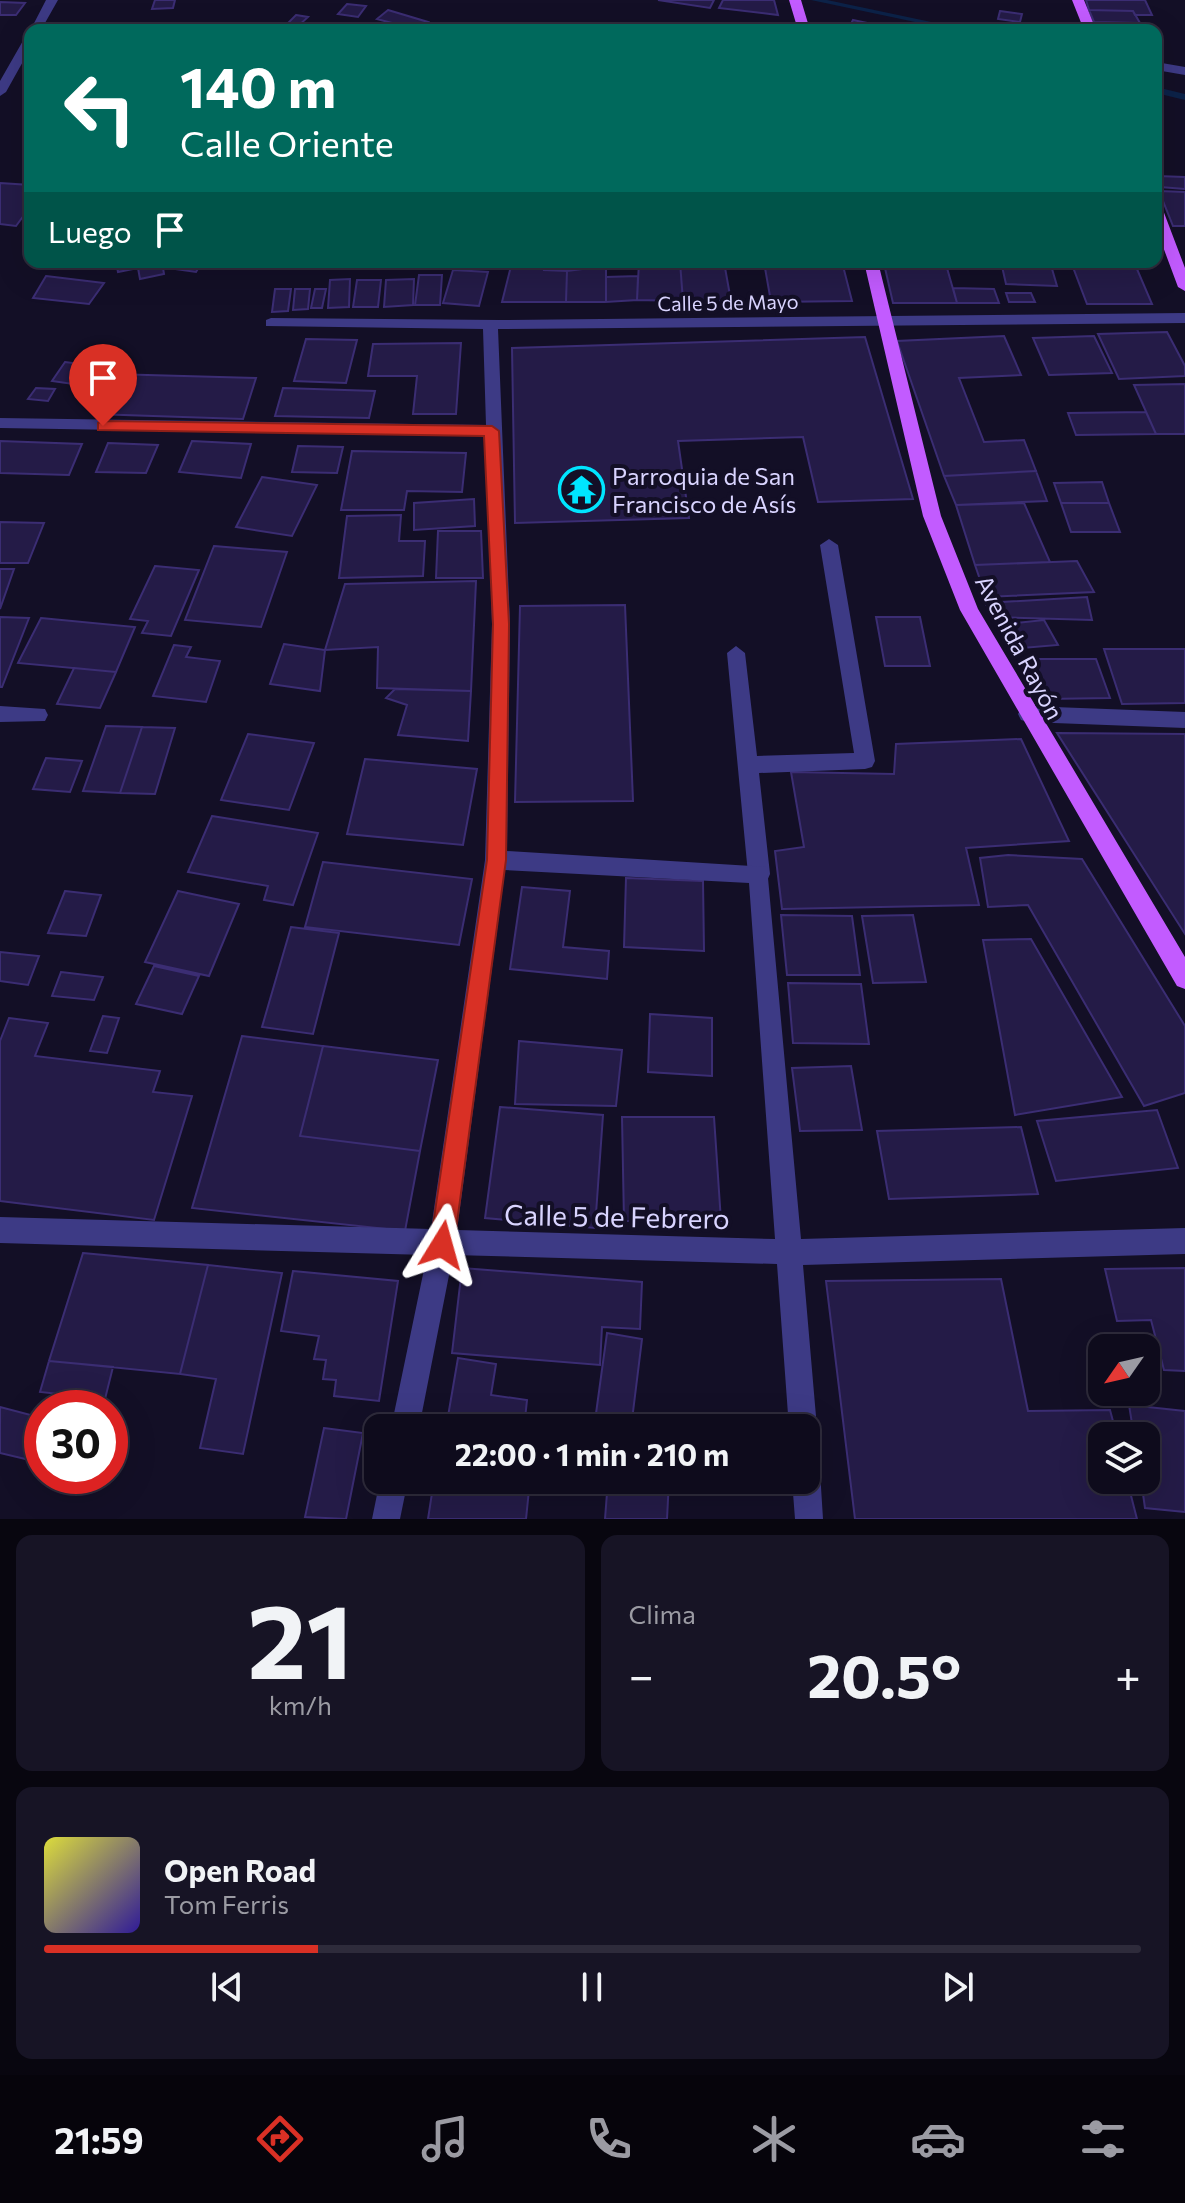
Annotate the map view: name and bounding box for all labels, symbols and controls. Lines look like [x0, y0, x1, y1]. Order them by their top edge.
text: 140 m [180, 51, 336, 120]
icon: left [48, 56, 152, 160]
text: Calle Oriente [180, 120, 394, 164]
icon: arrive [148, 208, 192, 252]
text: Luego [48, 212, 132, 249]
street label: Calle 5 de Mayo [657, 289, 799, 315]
pin [69, 344, 137, 426]
icon: arrive [81, 356, 125, 400]
place label: Parroquia de San Francisco de Asís [612, 461, 797, 518]
temple icon: Parroquia de San Francisco de Asís [557, 465, 605, 513]
street label: Avenida Rayón [970, 570, 1070, 724]
street label: Calle 5 de Febrero [504, 1197, 730, 1235]
position arrow [400, 1203, 484, 1287]
north arrow [1088, 1334, 1160, 1406]
map controls [1088, 1334, 1160, 1494]
speed limit sign: 30 [24, 1390, 128, 1494]
button: layers [1088, 1422, 1160, 1494]
text: 22:00 · 1 min · 210 m [455, 1435, 729, 1472]
text: 21 [247, 1573, 353, 1700]
text: Clima [629, 1598, 696, 1629]
text: 20.5° [807, 1637, 961, 1710]
text: − [629, 1647, 654, 1701]
text: + [1115, 1647, 1141, 1701]
text: km/h [269, 1689, 332, 1720]
text: Open Road [164, 1851, 316, 1888]
text: Tom Ferris [164, 1888, 289, 1919]
icon: previous [205, 1965, 249, 2009]
icon: pause [570, 1965, 614, 2009]
icon: next [936, 1965, 980, 2009]
icon: directions [252, 2111, 308, 2167]
icon: music [417, 2111, 473, 2167]
icon: phone [581, 2111, 637, 2167]
icon: climate [746, 2111, 802, 2167]
icon: car [910, 2111, 966, 2167]
icon: filters [1075, 2111, 1131, 2167]
text: 21:59 [54, 2117, 144, 2161]

